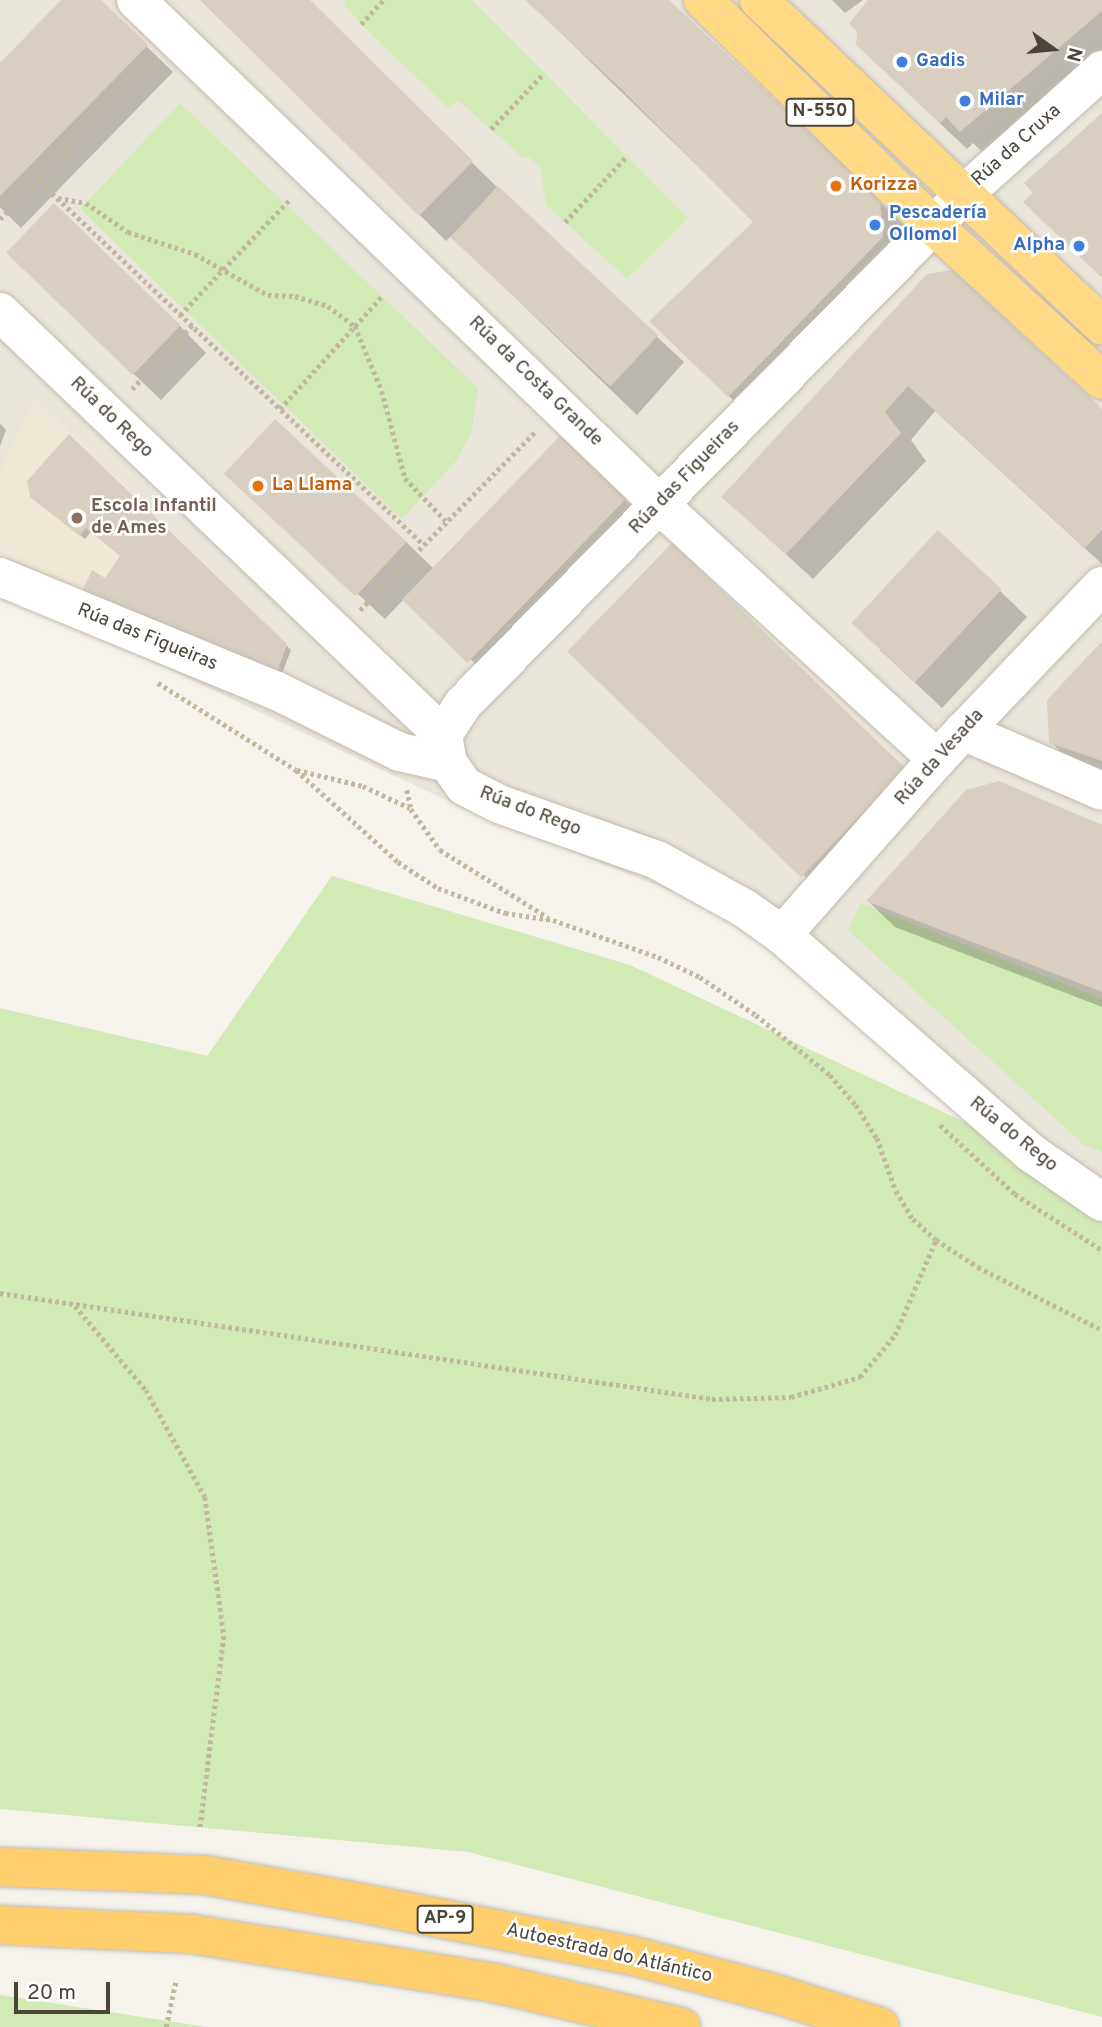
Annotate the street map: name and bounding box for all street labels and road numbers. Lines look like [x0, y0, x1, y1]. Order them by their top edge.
road number: N-550 [785, 98, 855, 127]
street label: Rúa da Cruxa [968, 100, 1066, 192]
street label: Rúa da Costa Grande [463, 312, 607, 452]
street label: Rúa do Rego [65, 373, 157, 463]
street label: Rúa das Figueiras [625, 416, 745, 540]
street label: Rúa das Figueiras [74, 599, 220, 677]
street label: Rúa da Vesada [890, 705, 990, 811]
street label: Rúa do Rego [476, 782, 584, 842]
street label: Rúa do Rego [964, 1092, 1062, 1178]
road number: AP-9 [415, 1905, 475, 1934]
street label: Autoestrada do Atlántico [503, 1919, 715, 1989]

